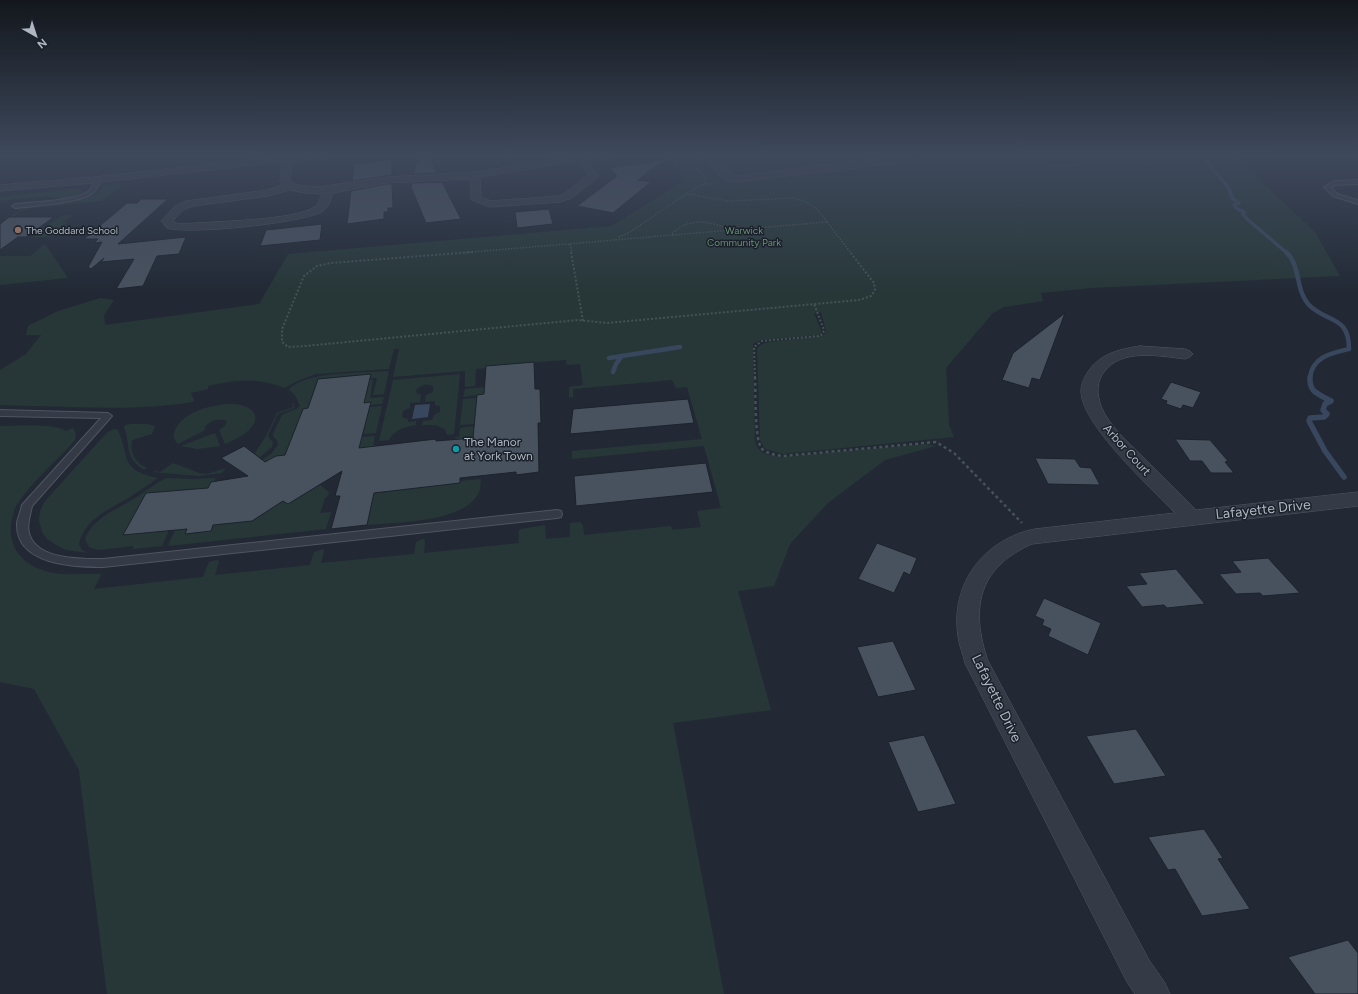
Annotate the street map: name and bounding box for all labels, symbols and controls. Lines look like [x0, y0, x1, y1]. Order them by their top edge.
north arrow [16, 16, 56, 56]
text: N [35, 36, 49, 51]
place label: The Goddard School [26, 224, 118, 237]
park label: Warwick Community Park [707, 224, 781, 249]
marker: The Goddard School [13, 225, 23, 235]
street label: Arbor Court [1100, 422, 1154, 479]
place label: The Manor at York Town [464, 435, 533, 463]
marker: The Manor at York Town [451, 444, 461, 454]
street label: Lafayette Drive [1215, 496, 1312, 523]
street label: Lafayette Drive [968, 652, 1025, 745]

